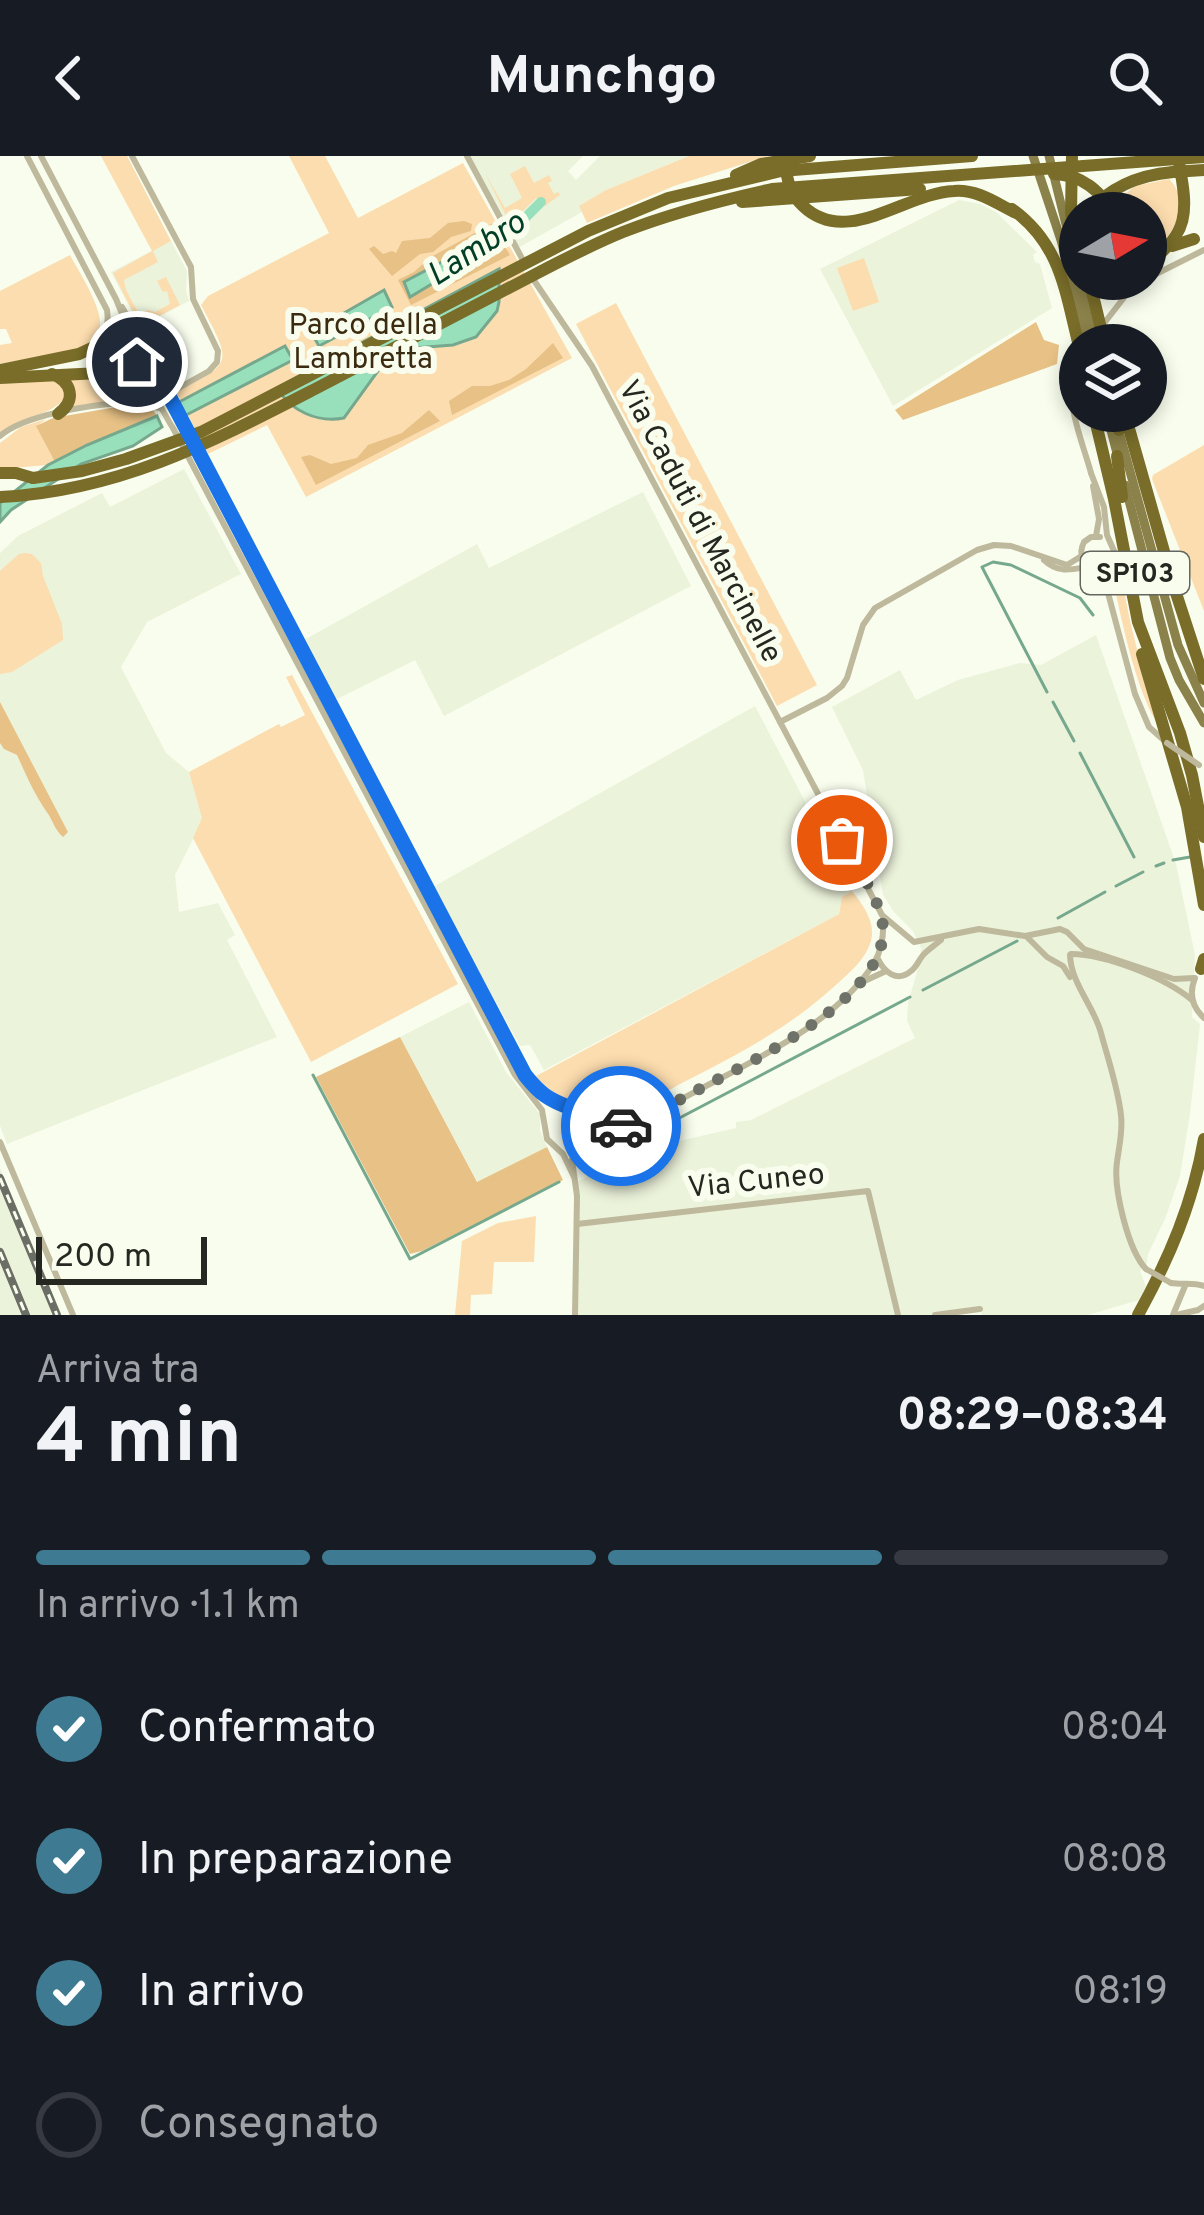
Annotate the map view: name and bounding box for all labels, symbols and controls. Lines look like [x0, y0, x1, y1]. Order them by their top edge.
text: Munchgo [487, 44, 717, 113]
icon: back [36, 45, 102, 111]
icon: search [1102, 45, 1168, 111]
north arrow [1059, 192, 1167, 300]
map controls [1059, 192, 1167, 432]
water label: Lambro [420, 203, 535, 298]
park label: Parco della Lambretta [289, 308, 437, 379]
pin [86, 311, 188, 413]
button: layers [1059, 324, 1167, 432]
icon: home [104, 329, 170, 395]
street label: Via Caduti di Marcinelle [609, 375, 789, 670]
road number: SP103 [1081, 552, 1189, 594]
pin [791, 789, 893, 891]
icon: bag [809, 807, 875, 873]
courier [561, 1066, 681, 1186]
icon: car [588, 1093, 654, 1159]
street label: Via Cuneo [686, 1157, 826, 1208]
scale bar [36, 1231, 207, 1284]
text: 200 m [54, 1237, 152, 1279]
text: Arriva tra [36, 1348, 199, 1397]
text: 08:29–08:34 [897, 1389, 1168, 1446]
text: 4 min [36, 1392, 242, 1491]
text: In arrivo · 1.1 km [36, 1583, 300, 1632]
icon: check [36, 1696, 102, 1762]
text: Confermato [138, 1701, 376, 1758]
text: 08:04 [1061, 1705, 1168, 1754]
icon: check [36, 1828, 102, 1894]
text: In preparazione [138, 1833, 453, 1890]
text: 08:08 [1061, 1837, 1168, 1886]
icon: check [36, 1960, 102, 2026]
text: In arrivo [138, 1965, 305, 2022]
text: 08:19 [1073, 1969, 1168, 2018]
text: Consegnato [138, 2097, 379, 2154]

